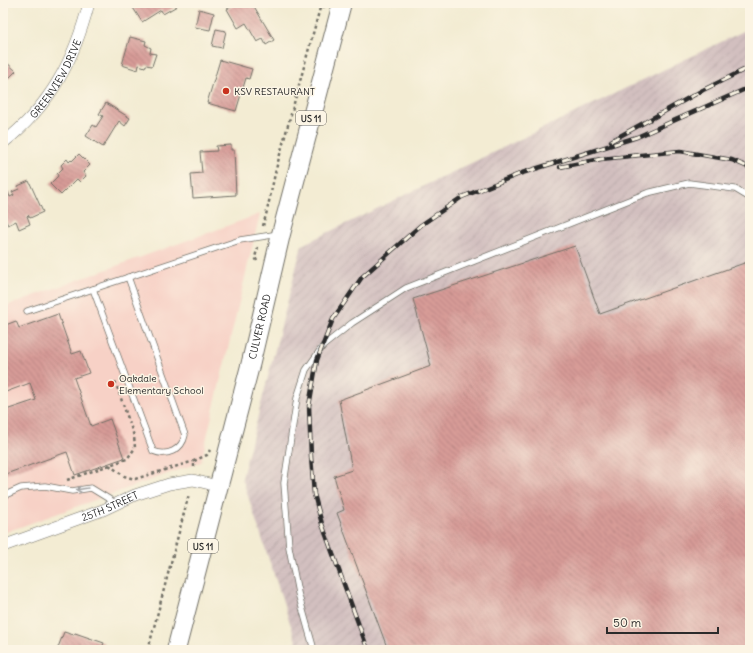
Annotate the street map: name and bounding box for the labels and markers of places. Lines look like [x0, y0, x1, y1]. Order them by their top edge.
place label: KSV RESTAURANT [234, 85, 315, 98]
marker: KSV RESTAURANT [221, 86, 231, 96]
place label: Oakdale Elementary School [119, 372, 204, 397]
marker: Oakdale Elementary School [106, 379, 116, 389]

